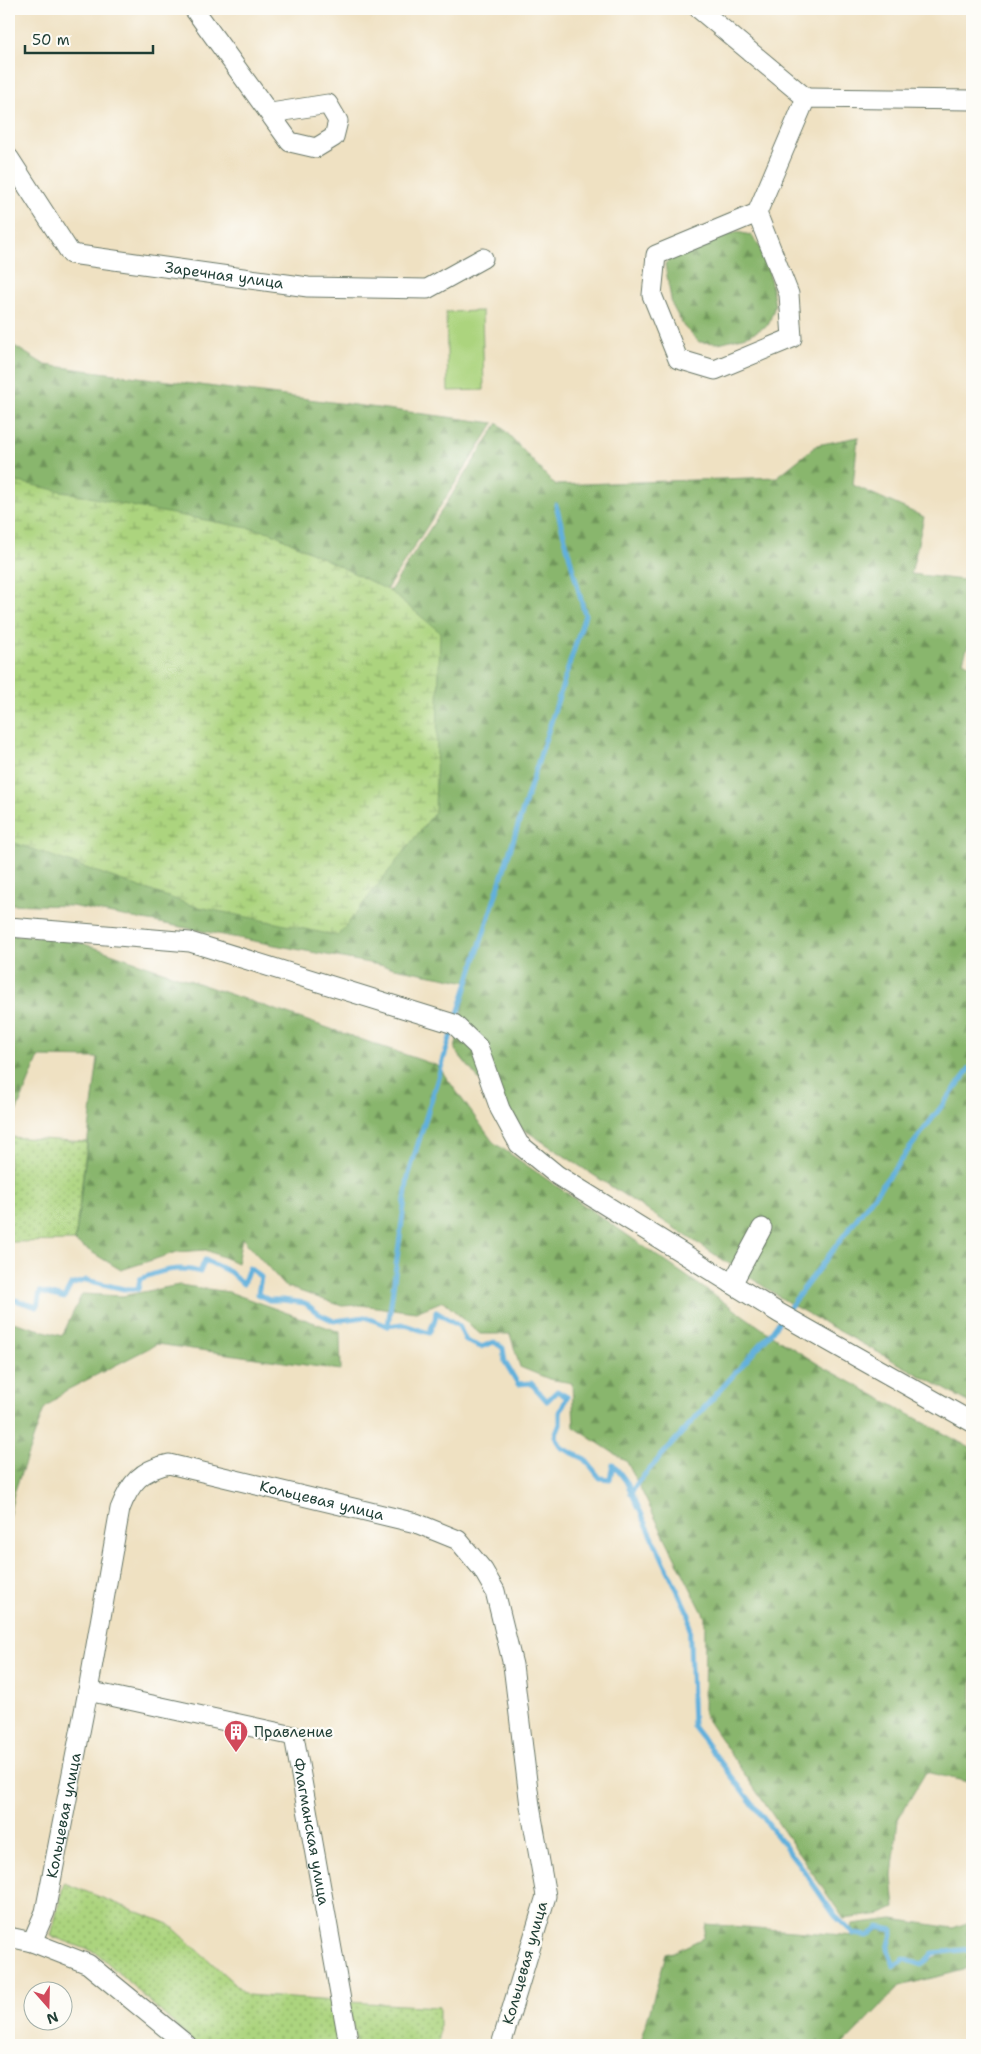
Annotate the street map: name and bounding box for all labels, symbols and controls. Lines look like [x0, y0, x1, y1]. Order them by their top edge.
scale bar [25, 22, 152, 54]
text: 50 m [32, 30, 70, 50]
street label: Заречная улица [164, 257, 286, 294]
street label: Кольцевая улица [257, 1476, 387, 1525]
building icon: Правление [223, 1719, 249, 1753]
place label: Правление [254, 1722, 333, 1742]
street label: Кольцевая улица [42, 1750, 86, 1880]
street label: Флагманская улица [288, 1756, 334, 1908]
street label: Кольцевая улица [498, 1898, 552, 2027]
north arrow [22, 1982, 72, 2032]
text: N [44, 2008, 61, 2029]

